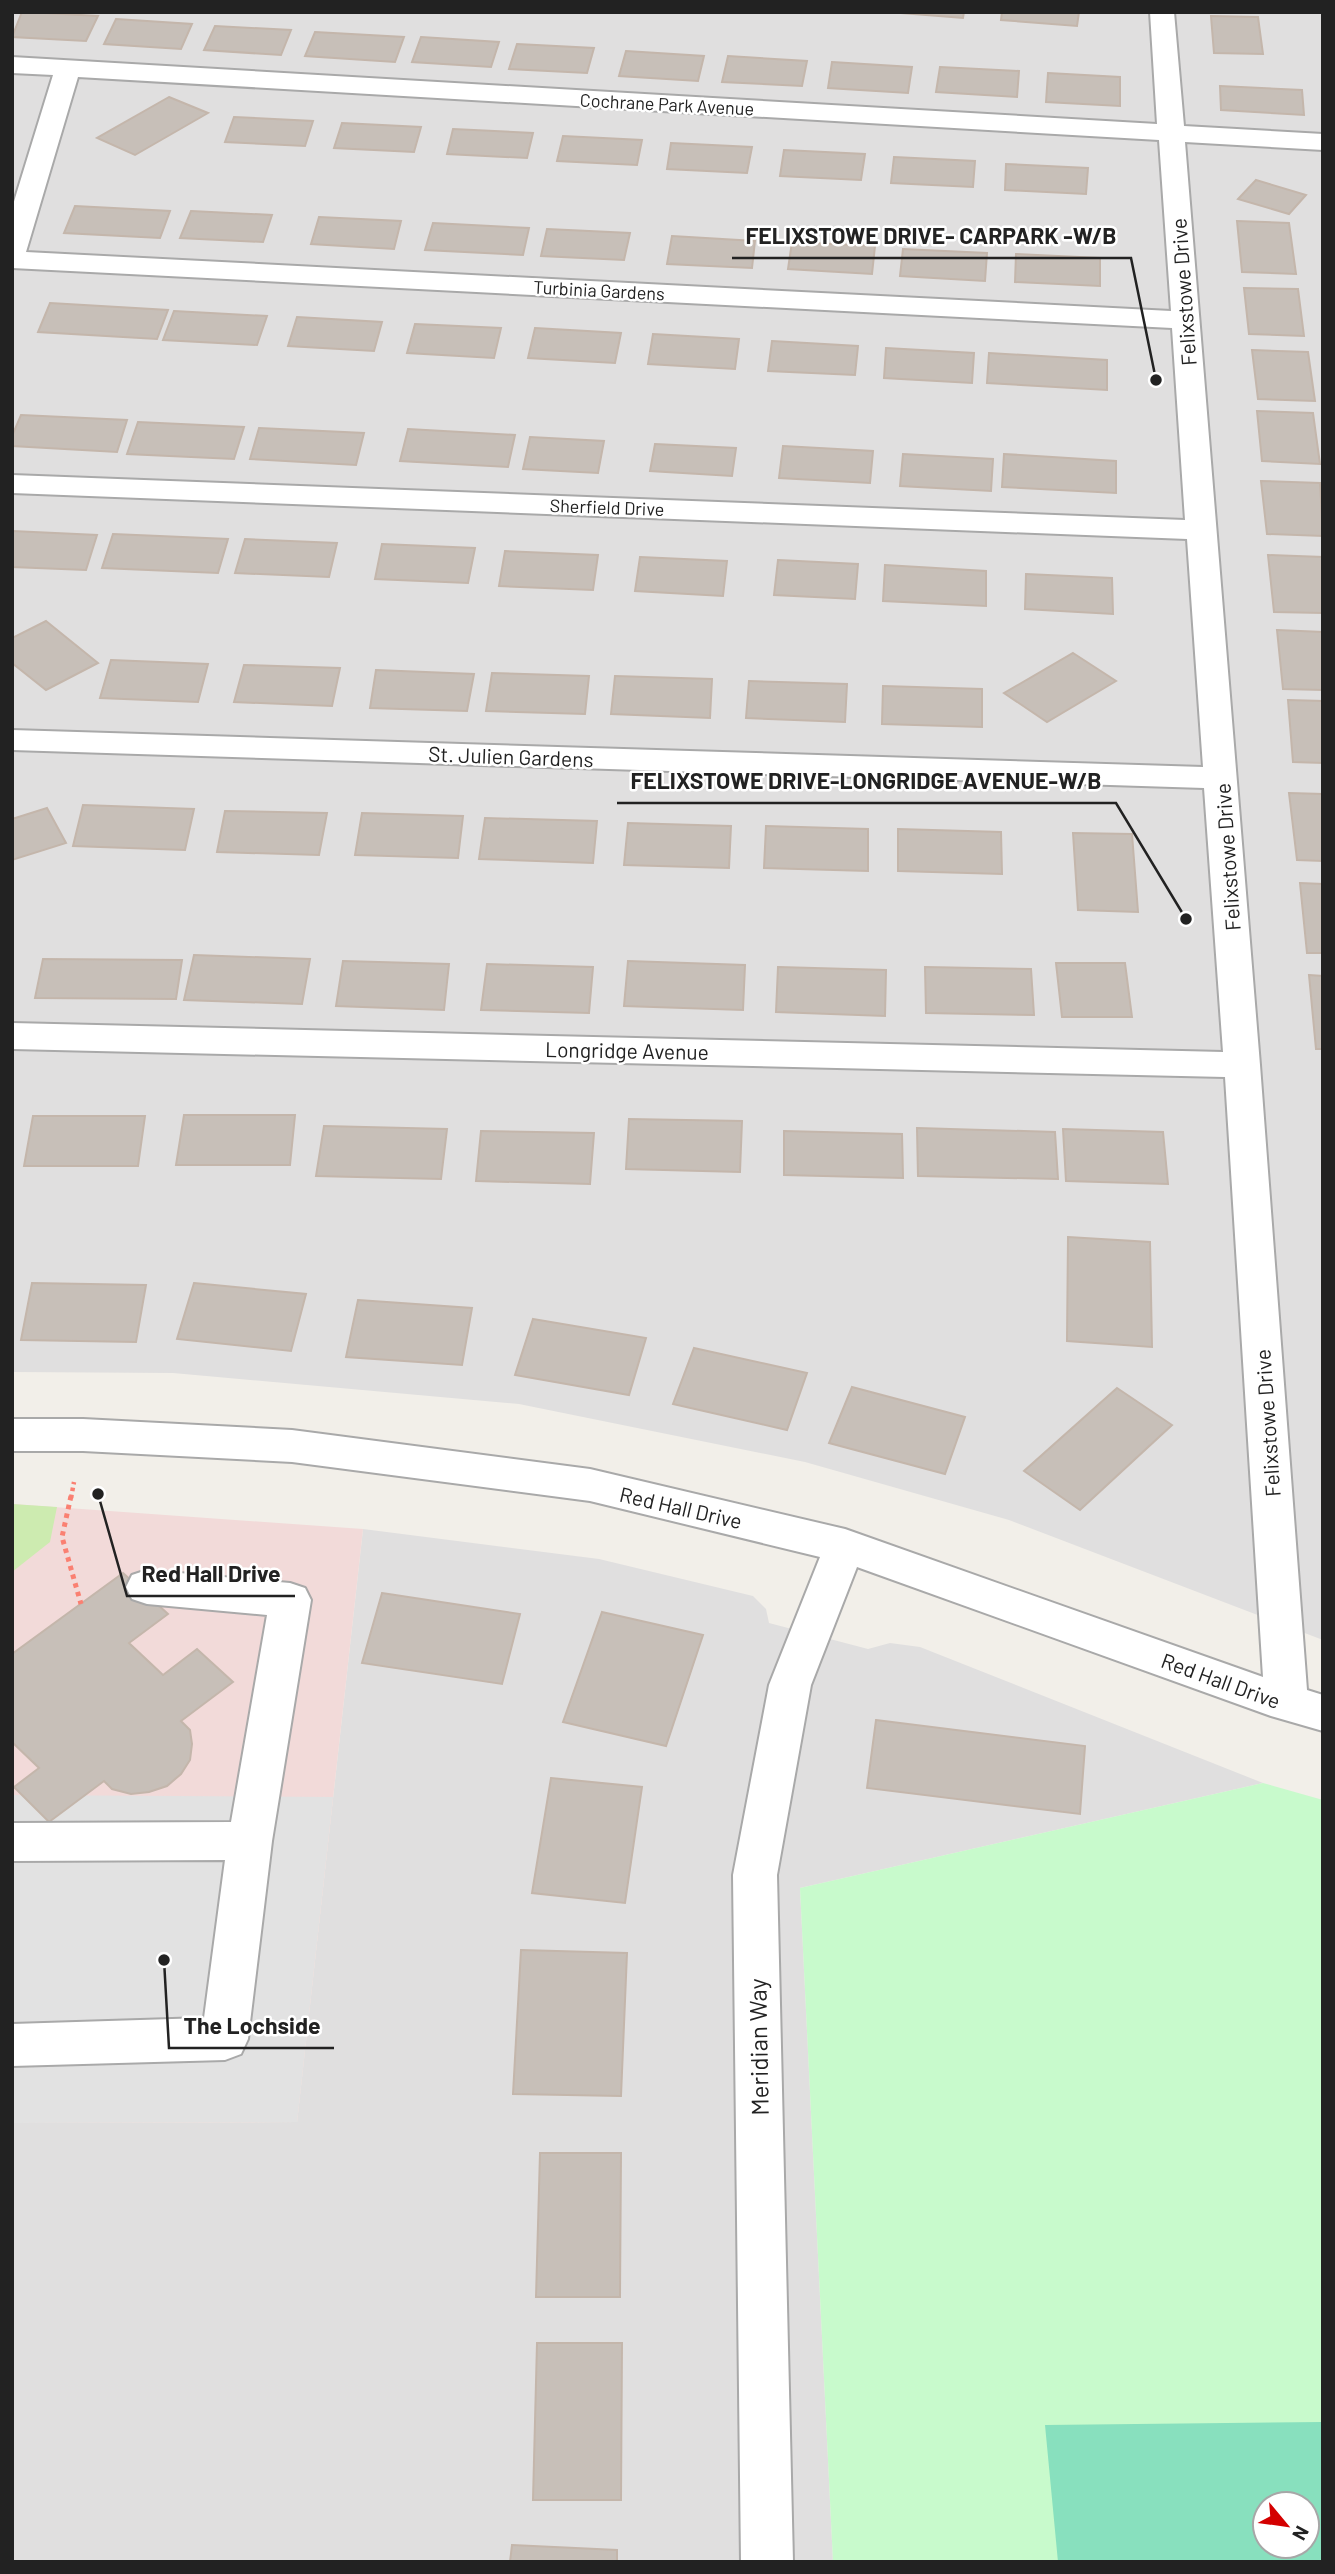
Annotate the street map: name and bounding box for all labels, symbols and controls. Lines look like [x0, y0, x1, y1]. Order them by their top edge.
street label: Cochrane Park Avenue [579, 88, 755, 120]
callout: FELIXSTOWE DRIVE- CARPARK -W/B [732, 214, 1131, 258]
street label: Felixstowe Drive [1165, 217, 1201, 367]
text: FELIXSTOWE DRIVE- CARPARK -W/B [745, 221, 1117, 249]
street label: Turbinia Gardens [533, 276, 665, 304]
street label: Sherfield Drive [549, 494, 665, 520]
street label: St. Julien Gardens [428, 741, 594, 771]
callout: FELIXSTOWE DRIVE-LONGRIDGE AVENUE-W/B [617, 759, 1116, 803]
text: FELIXSTOWE DRIVE-LONGRIDGE AVENUE-W/B [630, 766, 1102, 794]
street label: Felixstowe Drive [1209, 782, 1245, 932]
street label: Longridge Avenue [545, 1036, 709, 1064]
street label: Felixstowe Drive [1249, 1348, 1285, 1498]
street label: Red Hall Drive [617, 1481, 745, 1533]
callout: Red Hall Drive [127, 1552, 295, 1596]
text: Red Hall Drive [141, 1559, 281, 1587]
street label: Red Hall Drive [1158, 1647, 1284, 1713]
street label: Meridian Way [742, 1978, 774, 2116]
callout: The Lochside [169, 2004, 334, 2048]
text: The Lochside [183, 2011, 321, 2039]
north arrow [1251, 2490, 1321, 2560]
text: N [1288, 2522, 1314, 2545]

